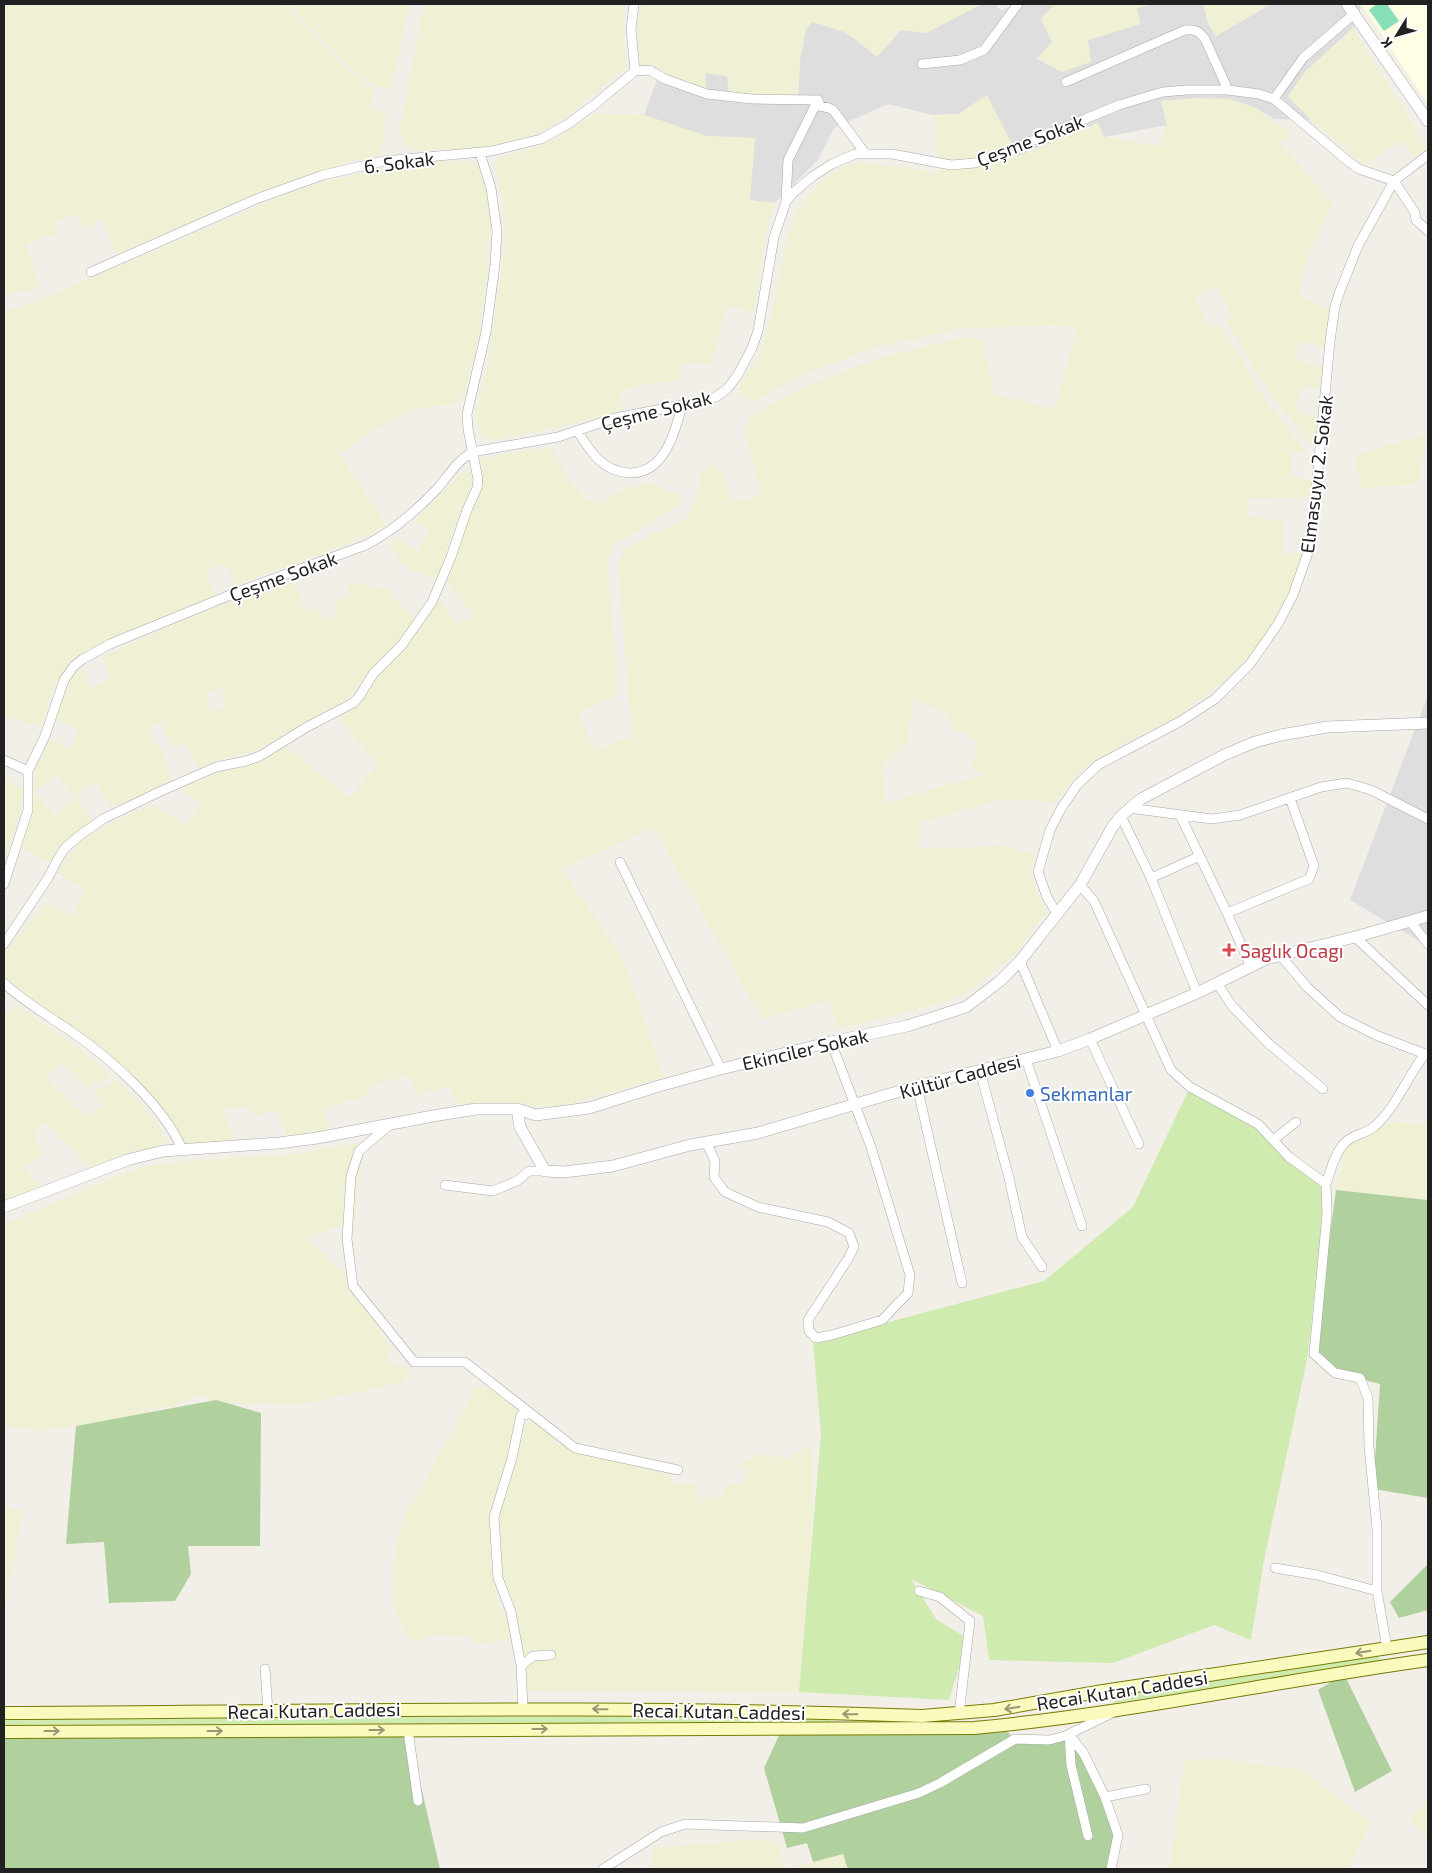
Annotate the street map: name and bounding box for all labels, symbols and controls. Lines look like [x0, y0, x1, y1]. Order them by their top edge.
north arrow [1372, 10, 1422, 60]
text: K [1377, 34, 1396, 52]
street label: Çeşme Sokak [973, 109, 1088, 172]
street label: 6. Sokak [363, 146, 436, 178]
street label: Çeşme Sokak [598, 385, 714, 436]
street label: Elmasuyu 2. Sokak [1295, 393, 1337, 555]
street label: Çeşme Sokak [226, 546, 341, 607]
place label: Saglık Ocagı [1240, 939, 1344, 962]
marker: Saglık Ocagı [1222, 943, 1236, 957]
street label: Ekinciler Sokak [740, 1023, 871, 1075]
street label: Kültür Caddesi [897, 1049, 1023, 1103]
place label: Sekmanlar [1040, 1082, 1133, 1105]
marker: Sekmanlar [1024, 1087, 1036, 1099]
one-way arrow [1355, 1647, 1371, 1657]
street label: Recai Kutan Caddesi [1035, 1665, 1209, 1715]
street label: Recai Kutan Caddesi [227, 1697, 401, 1723]
street label: Recai Kutan Caddesi [632, 1698, 806, 1724]
one-way arrow [1005, 1703, 1021, 1713]
one-way arrow [593, 1705, 609, 1714]
one-way arrow [843, 1709, 859, 1719]
one-way arrow [532, 1724, 548, 1734]
one-way arrow [369, 1725, 385, 1735]
one-way arrow [44, 1726, 60, 1736]
one-way arrow [206, 1726, 223, 1736]

